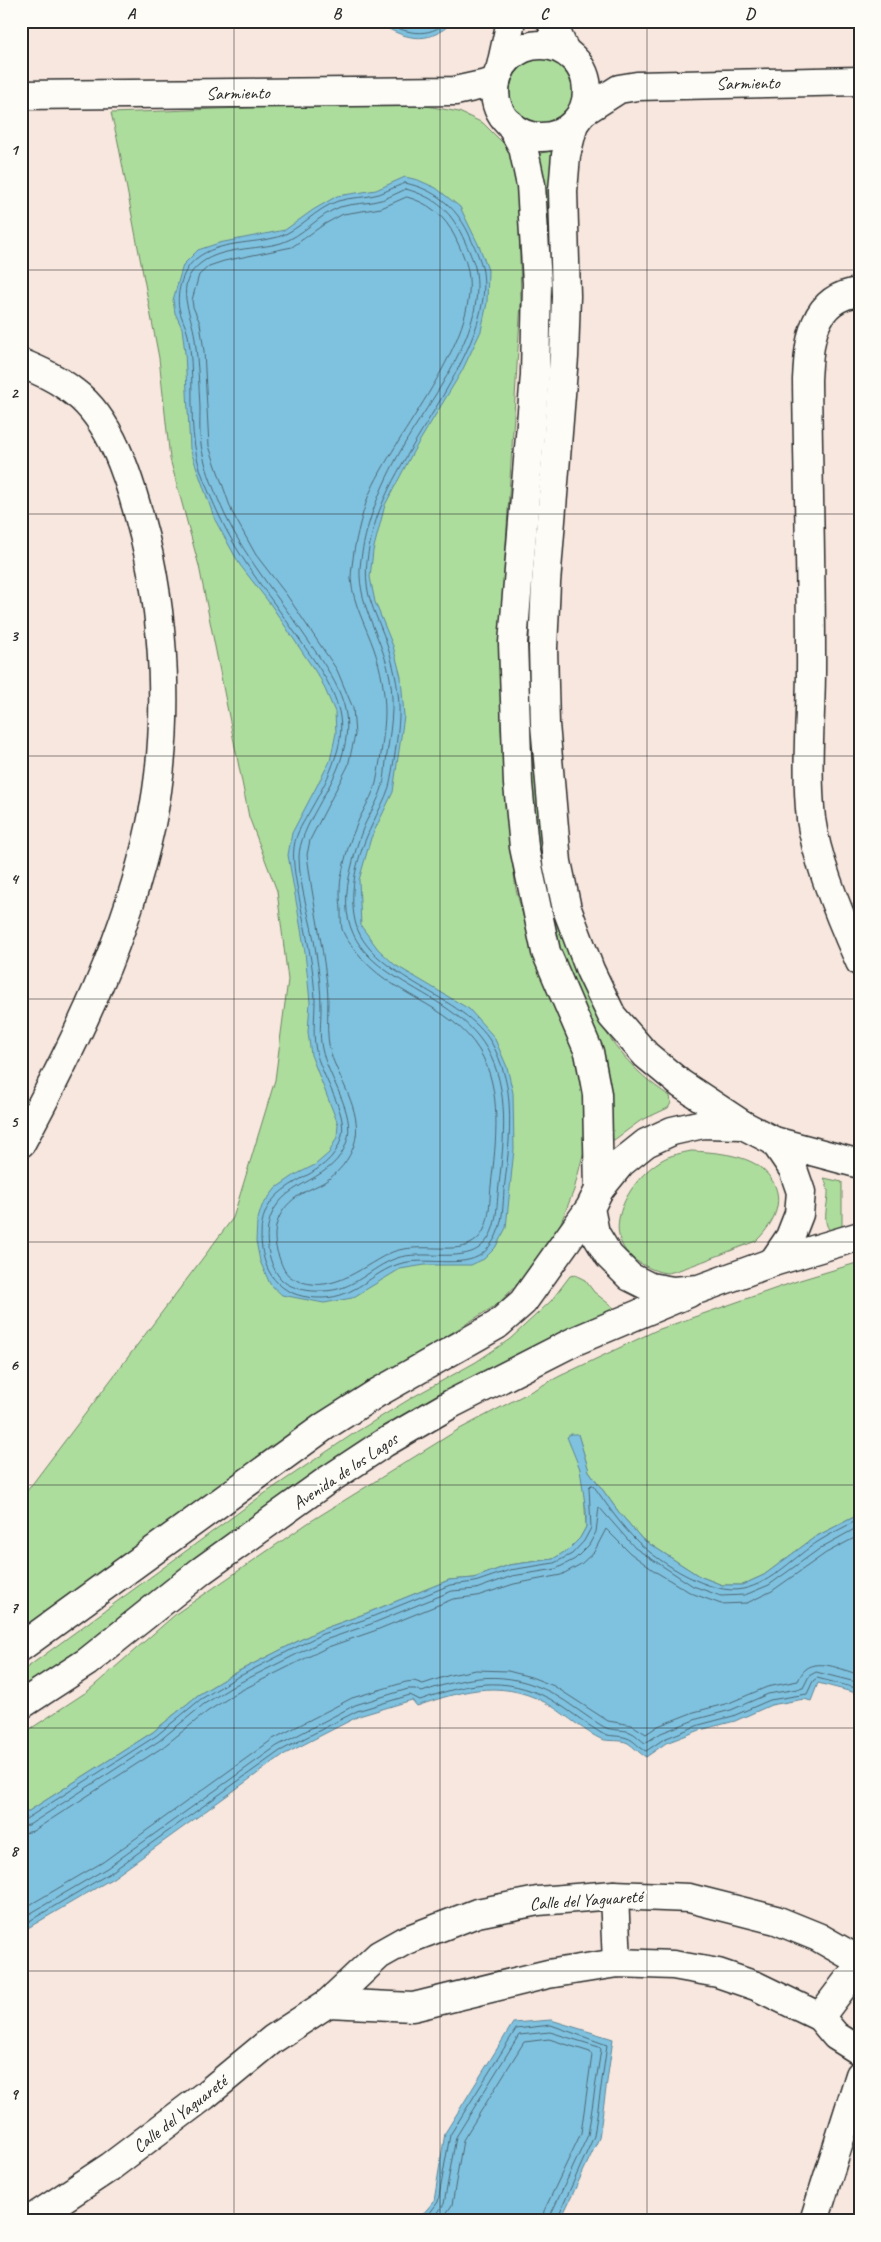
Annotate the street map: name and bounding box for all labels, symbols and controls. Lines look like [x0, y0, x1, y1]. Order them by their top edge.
text: A [127, 4, 137, 24]
text: B [333, 4, 343, 24]
text: C [540, 4, 550, 24]
text: D [745, 4, 756, 24]
street label: Sarmiento [716, 71, 782, 95]
street label: Sarmiento [206, 81, 272, 105]
text: 1 [10, 140, 19, 160]
text: 2 [10, 383, 19, 403]
text: 3 [10, 626, 19, 646]
text: 4 [10, 869, 19, 889]
text: 5 [11, 1112, 20, 1132]
text: 6 [10, 1355, 19, 1375]
street label: Avenida de los Lagos [288, 1427, 403, 1514]
text: 7 [10, 1598, 19, 1618]
text: 8 [10, 1841, 19, 1861]
street label: Calle del Yaguareté [529, 1885, 646, 1915]
street label: Calle del Yaguareté [129, 2069, 234, 2158]
text: 9 [10, 2084, 19, 2104]

